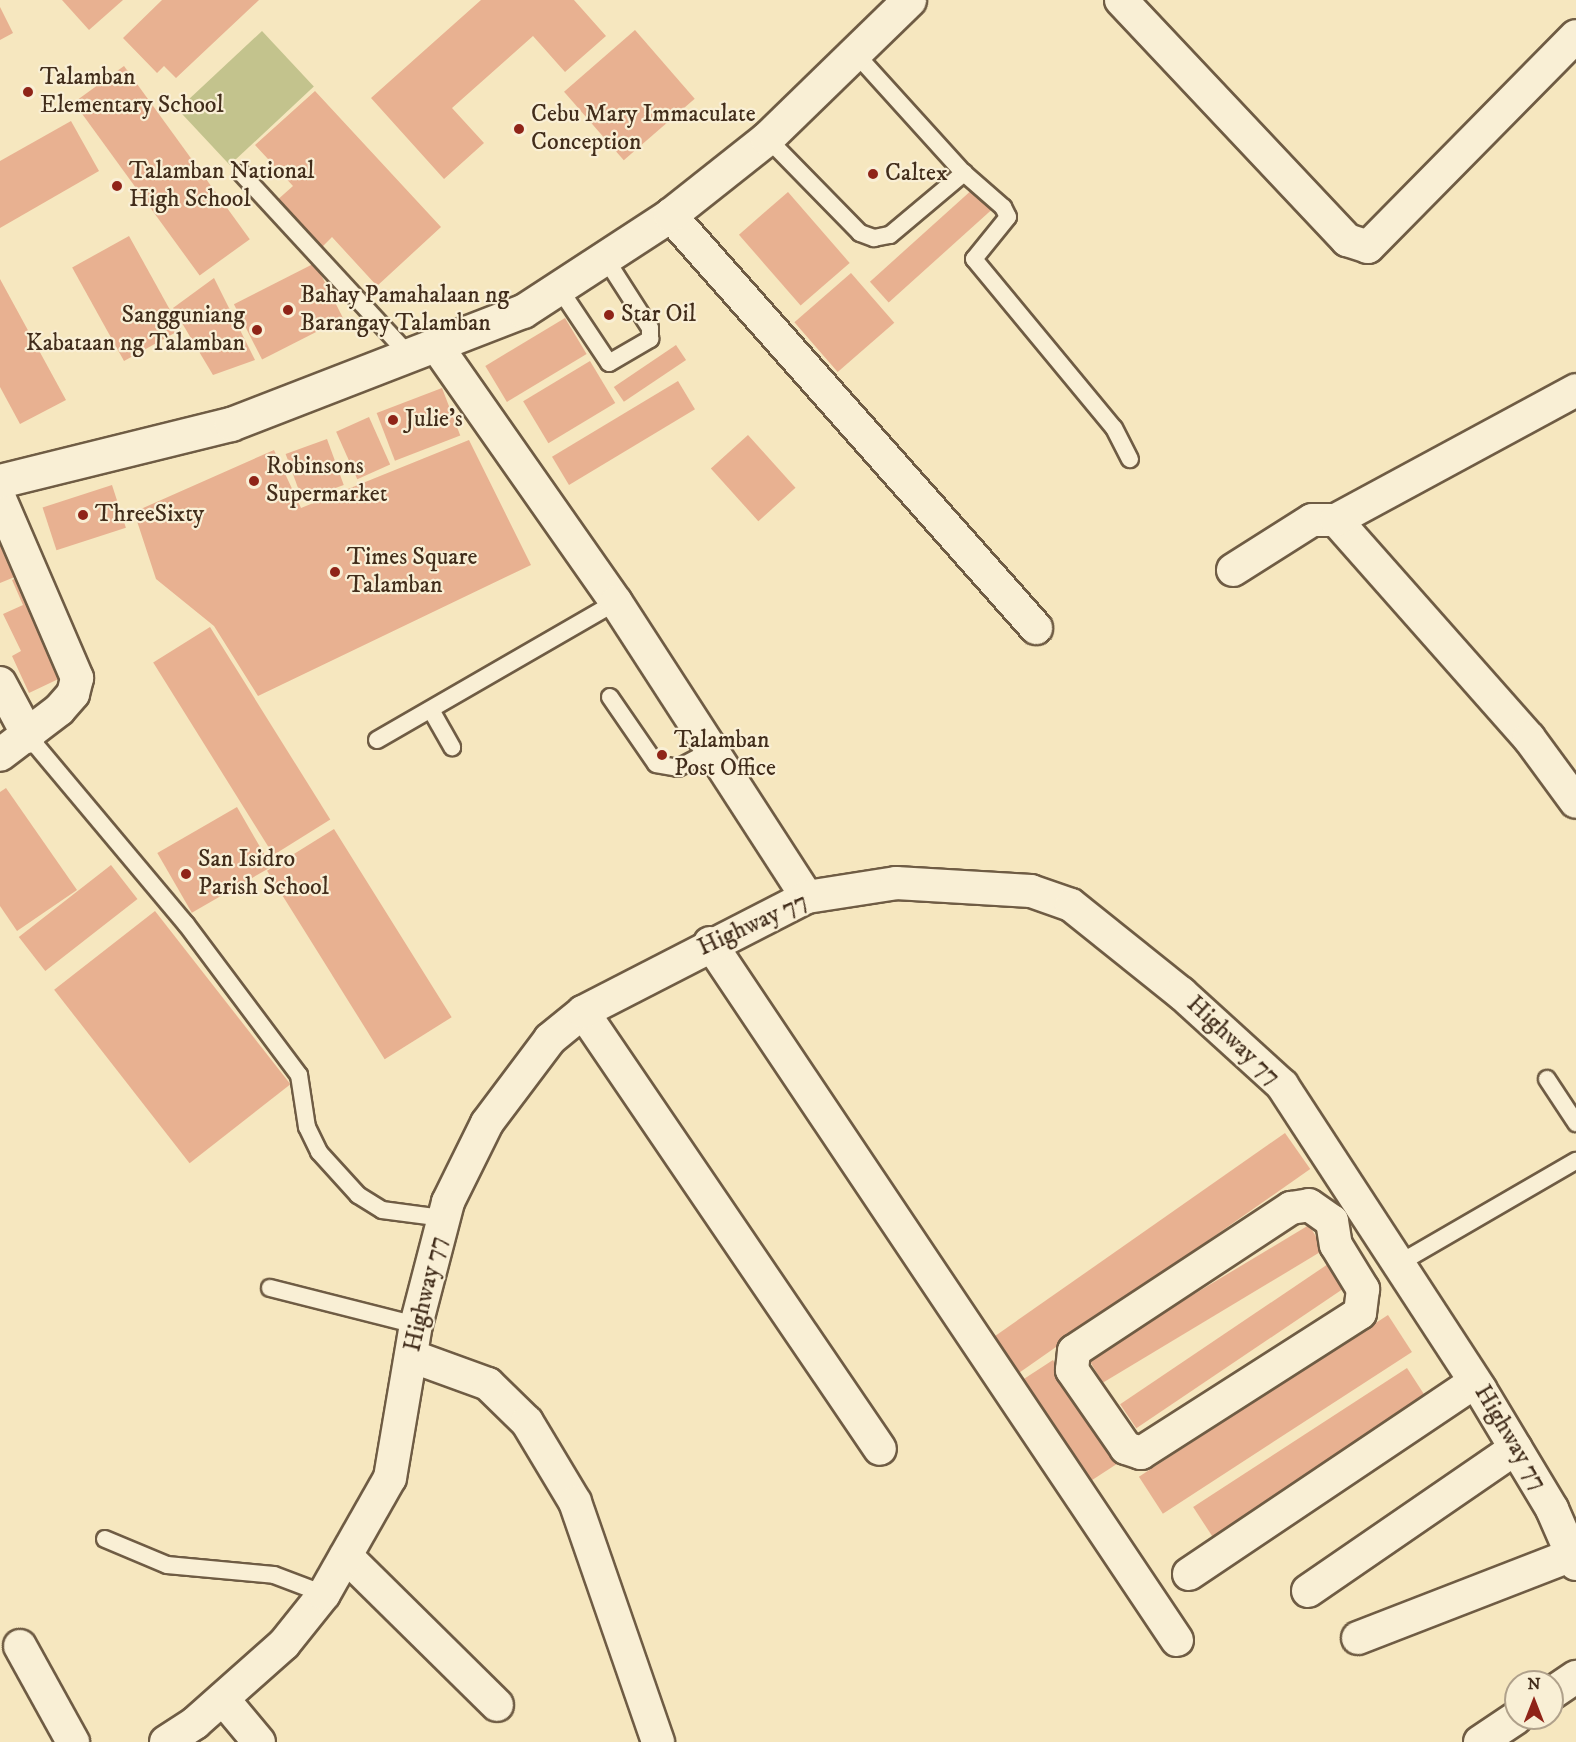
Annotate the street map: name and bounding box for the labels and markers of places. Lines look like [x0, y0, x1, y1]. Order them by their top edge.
place label: Talamban Elementary School [40, 64, 224, 120]
marker: Talamban Elementary School [21, 85, 35, 99]
place label: Cebu Mary Immaculate Conception [531, 101, 756, 157]
marker: Cebu Mary Immaculate Conception [512, 122, 526, 136]
place label: Talamban National High School [129, 158, 315, 214]
place label: Caltex [885, 160, 948, 188]
marker: Caltex [866, 167, 880, 181]
marker: Talamban National High School [110, 179, 124, 193]
place label: Bahay Pamahalaan ng Barangay Talamban [300, 282, 509, 338]
place label: Star Oil [621, 301, 696, 329]
place label: Sangguniang Kabataan ng Talamban [26, 302, 245, 358]
marker: Bahay Pamahalaan ng Barangay Talamban [281, 303, 295, 317]
marker: Star Oil [602, 308, 616, 322]
marker: Sangguniang Kabataan ng Talamban [250, 323, 264, 337]
place label: Julie's [405, 406, 463, 434]
marker: Julie's [386, 413, 400, 427]
place label: Robinsons Supermarket [266, 453, 387, 509]
marker: Robinsons Supermarket [247, 474, 261, 488]
place label: ThreeSixty [95, 501, 204, 529]
marker: ThreeSixty [76, 508, 90, 522]
place label: Times Square Talamban [347, 544, 477, 600]
marker: Times Square Talamban [328, 565, 342, 579]
place label: Talamban Post Office [674, 727, 776, 783]
marker: Talamban Post Office [655, 748, 669, 762]
place label: San Isidro Parish School [198, 846, 329, 902]
marker: San Isidro Parish School [179, 867, 193, 881]

